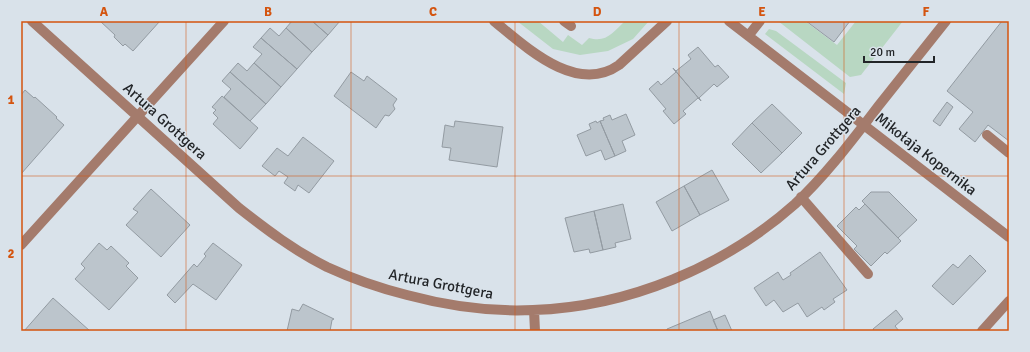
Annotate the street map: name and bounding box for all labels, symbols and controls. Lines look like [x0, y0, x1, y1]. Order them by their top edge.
text: A [100, 4, 109, 20]
text: B [264, 4, 272, 20]
text: C [429, 4, 437, 20]
text: D [593, 4, 602, 20]
text: E [758, 4, 766, 20]
text: F [923, 4, 930, 20]
scale bar [864, 38, 934, 64]
text: 20 m [870, 45, 895, 60]
street label: Artura Grottgera [120, 79, 210, 163]
text: 1 [7, 92, 15, 108]
street label: Artura Grottgera [781, 102, 865, 194]
street label: Mikołaja Kopernika [872, 109, 980, 199]
text: 2 [7, 246, 15, 262]
street label: Artura Grottgera [387, 265, 495, 303]

